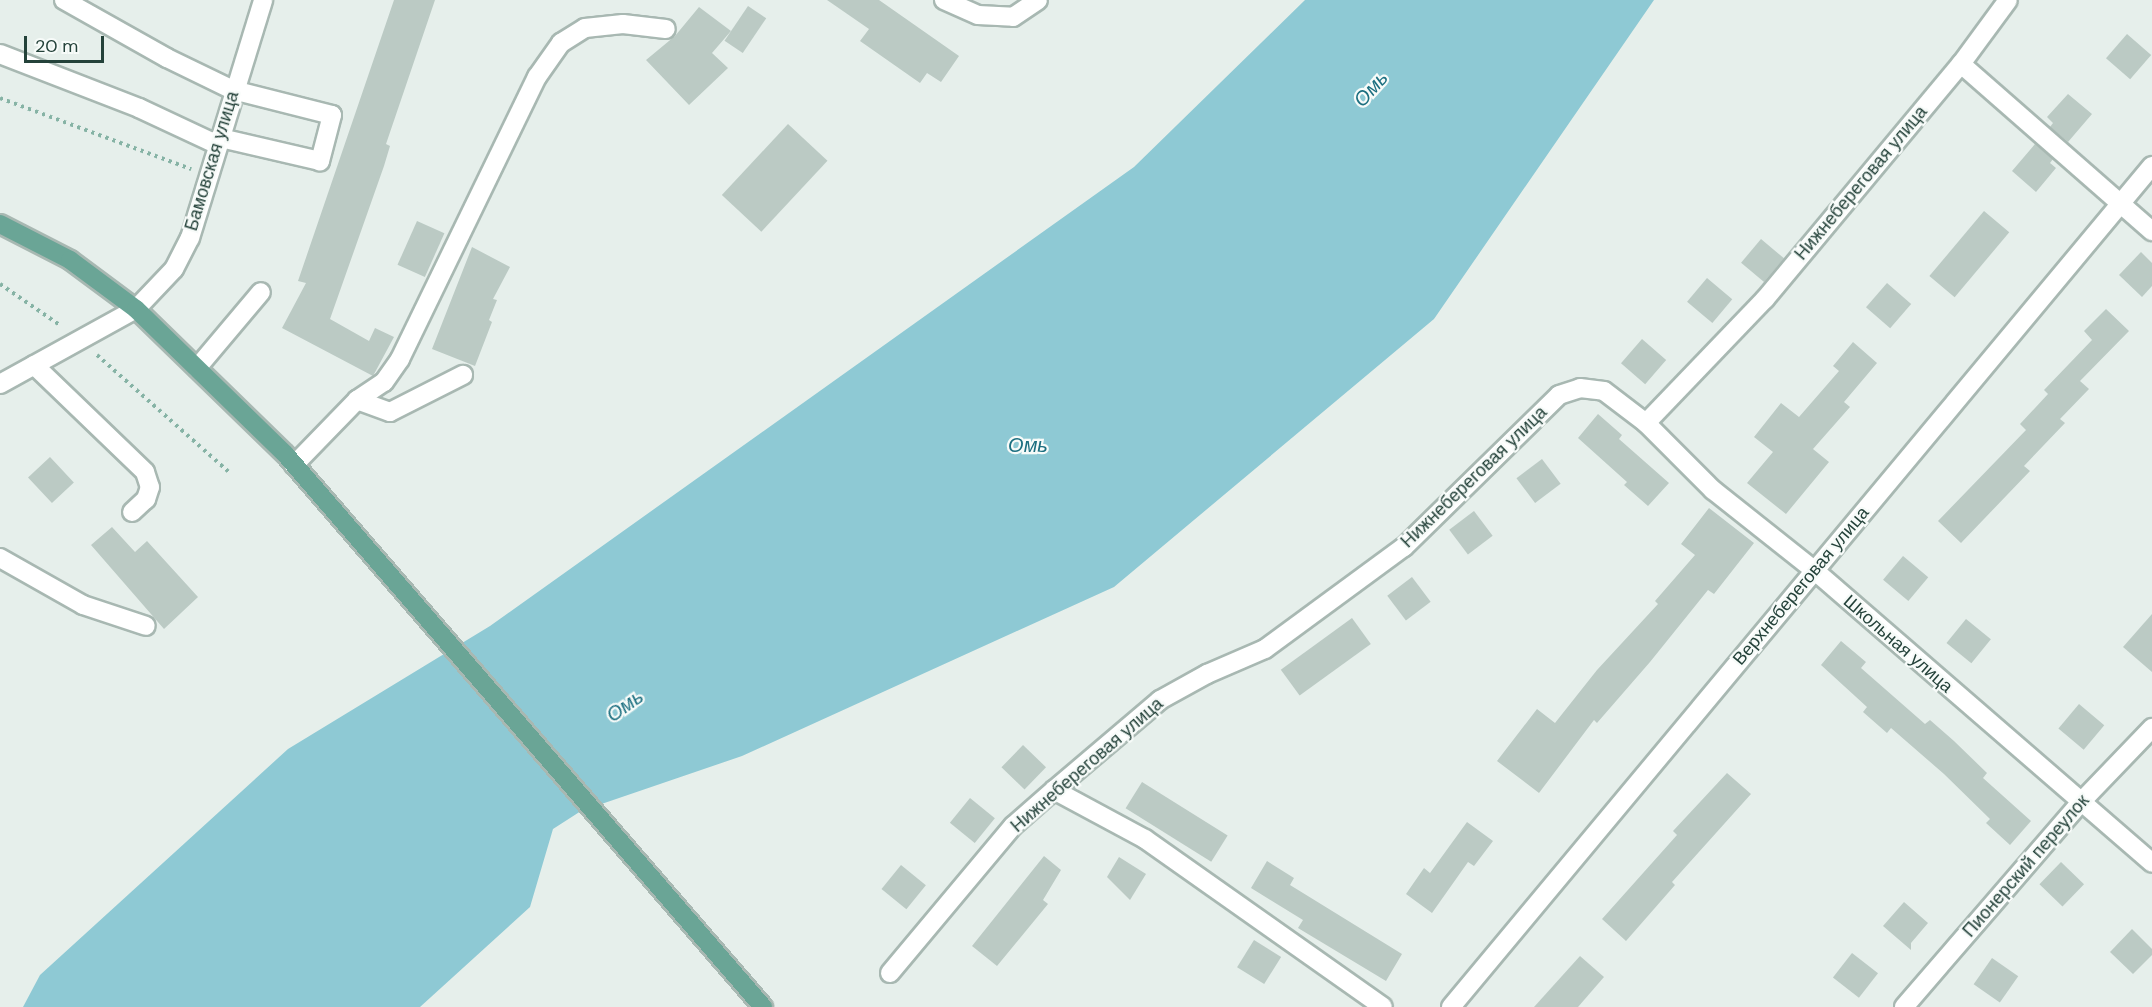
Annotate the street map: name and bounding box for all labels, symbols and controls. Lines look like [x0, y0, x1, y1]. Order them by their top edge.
scale bar [27, 24, 106, 62]
text: 20 m [35, 34, 78, 58]
water label: Омь [1349, 66, 1393, 112]
street label: Бамовская улица [180, 89, 244, 233]
street label: Нижнебереговая улица [1790, 102, 1932, 264]
street label: Нижнебереговая улица [1397, 402, 1551, 552]
water label: Омь [1008, 433, 1048, 457]
street label: Верхнебереговая улица [1728, 502, 1874, 670]
street label: Школьная улица [1839, 591, 1957, 697]
water label: Омь [602, 685, 648, 727]
street label: Нижнебереговая улица [1006, 693, 1168, 837]
street label: Пионерский переулок [1958, 790, 2094, 942]

